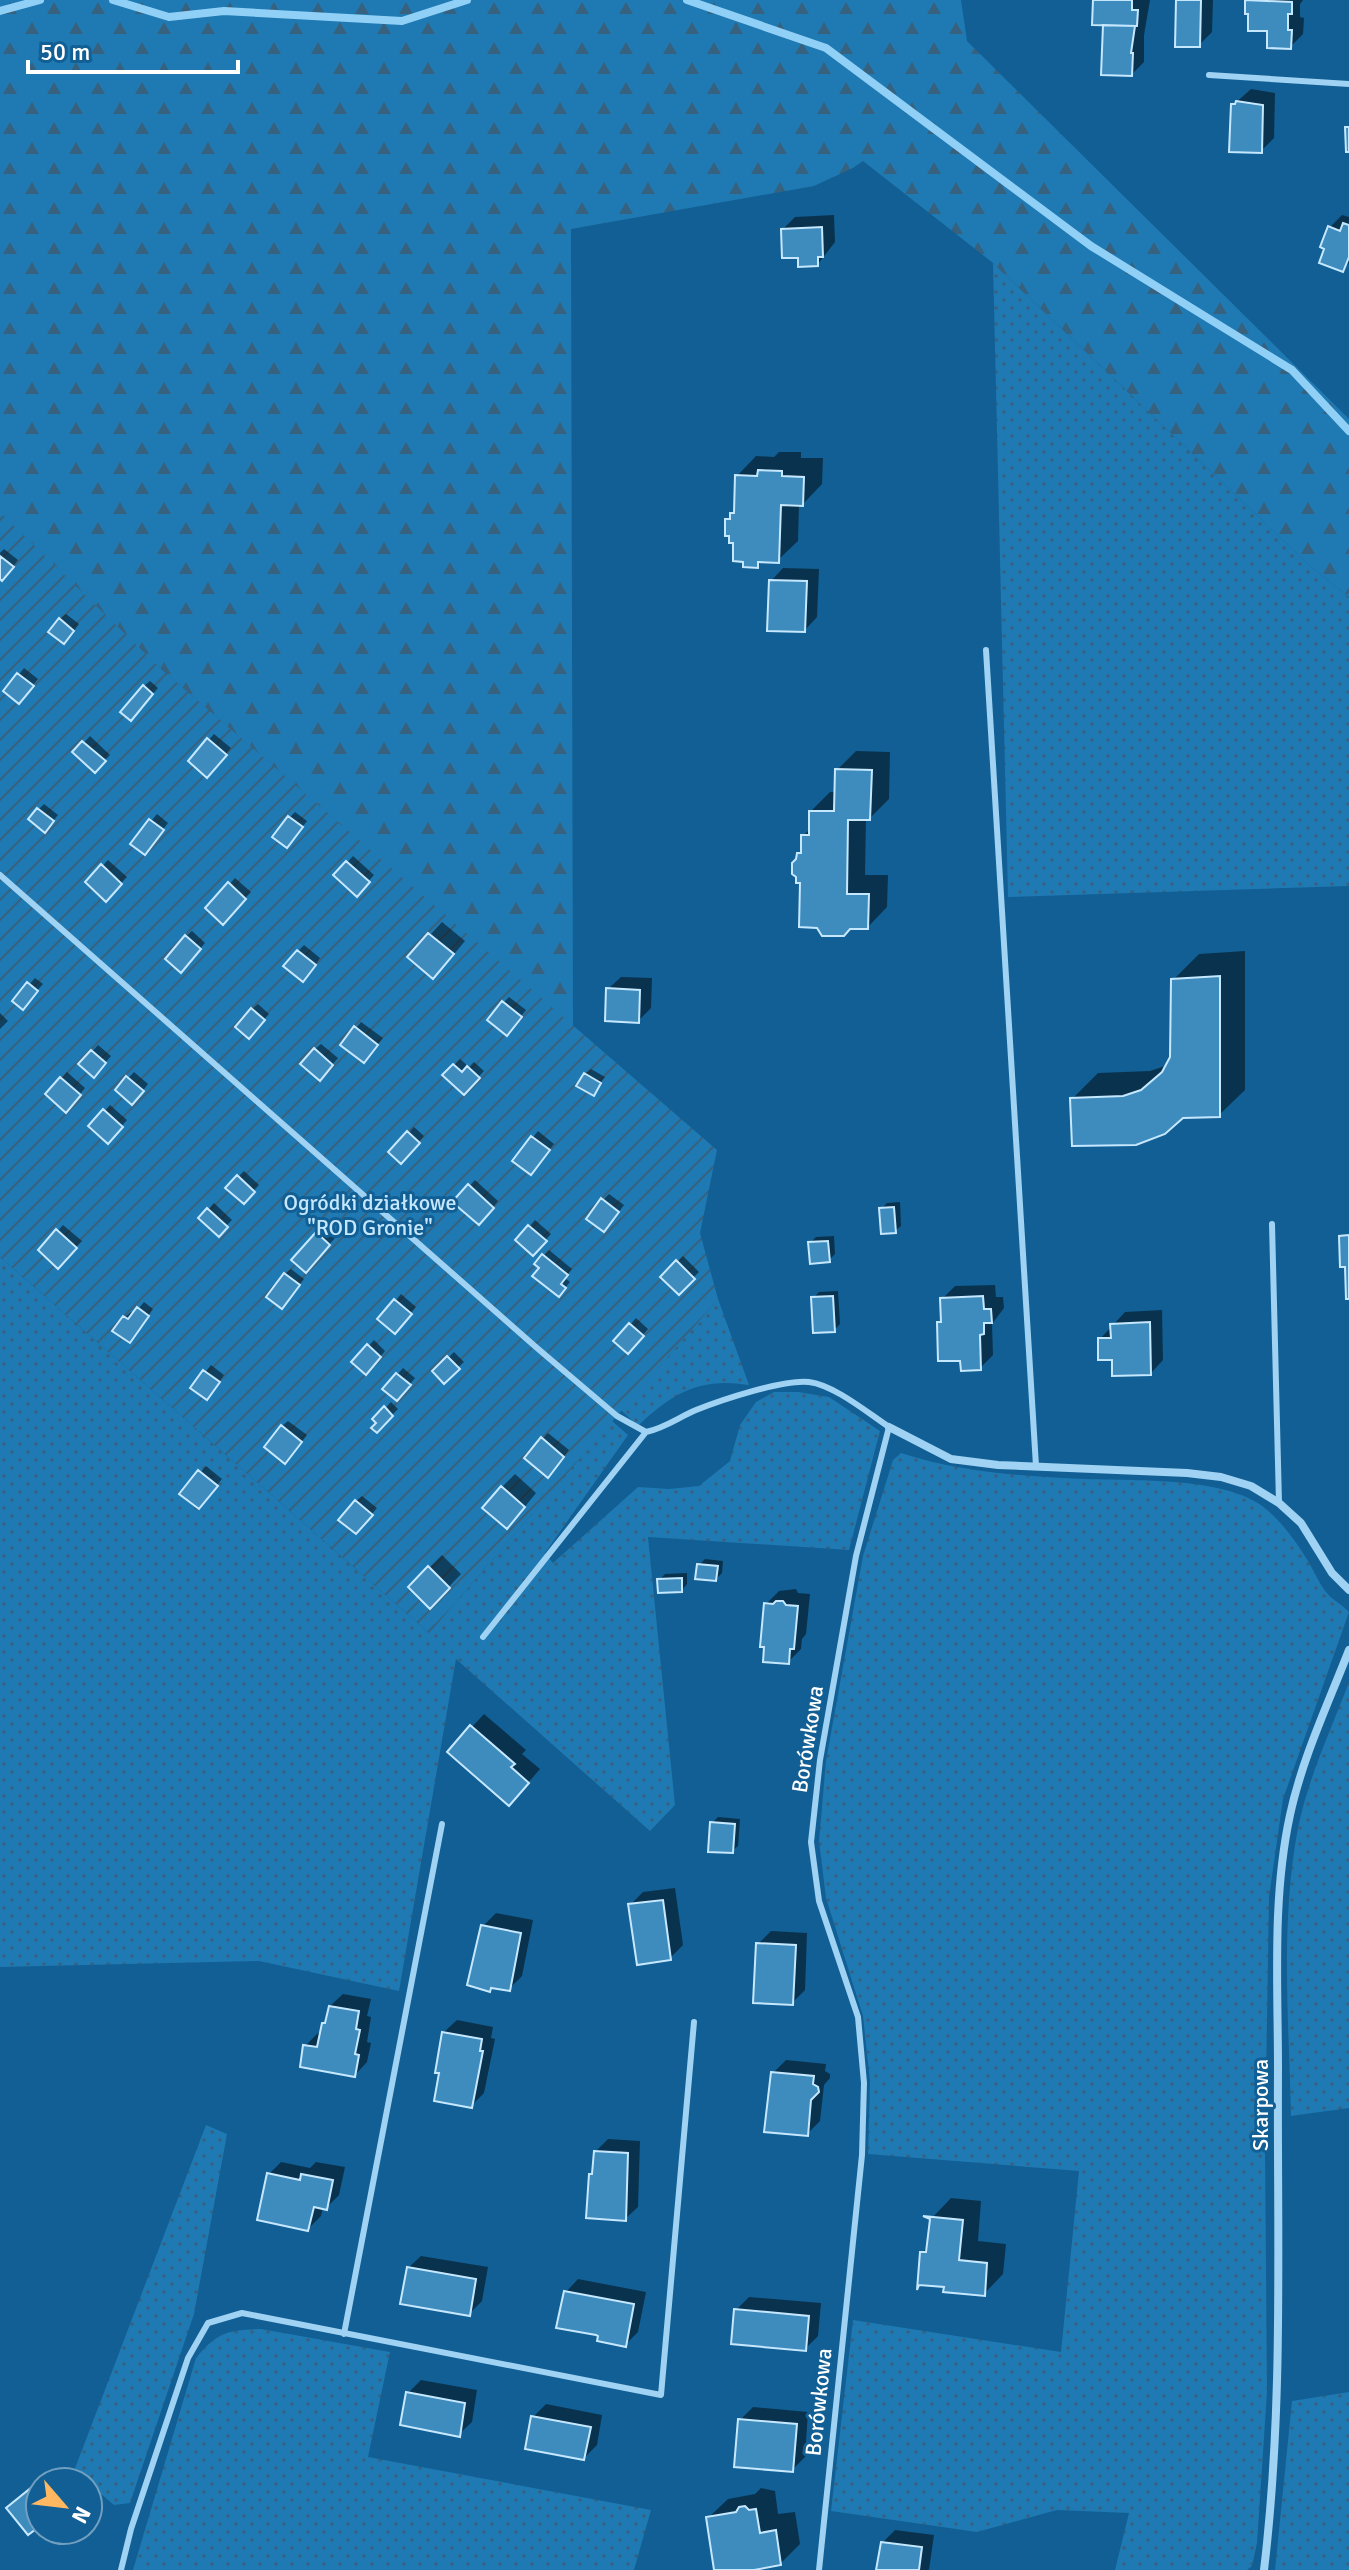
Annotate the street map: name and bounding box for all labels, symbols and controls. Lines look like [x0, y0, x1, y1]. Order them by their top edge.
scale bar [28, 24, 238, 74]
text: 50 m [40, 37, 90, 67]
park label: Ogródki działkowe "ROD Gronie" [284, 1189, 456, 1241]
street label: Borówkowa [786, 1684, 829, 1795]
street label: Skarpowa [1247, 2059, 1274, 2151]
street label: Borówkowa [799, 2347, 838, 2457]
north arrow [24, 2466, 104, 2546]
text: N [66, 2502, 97, 2528]

